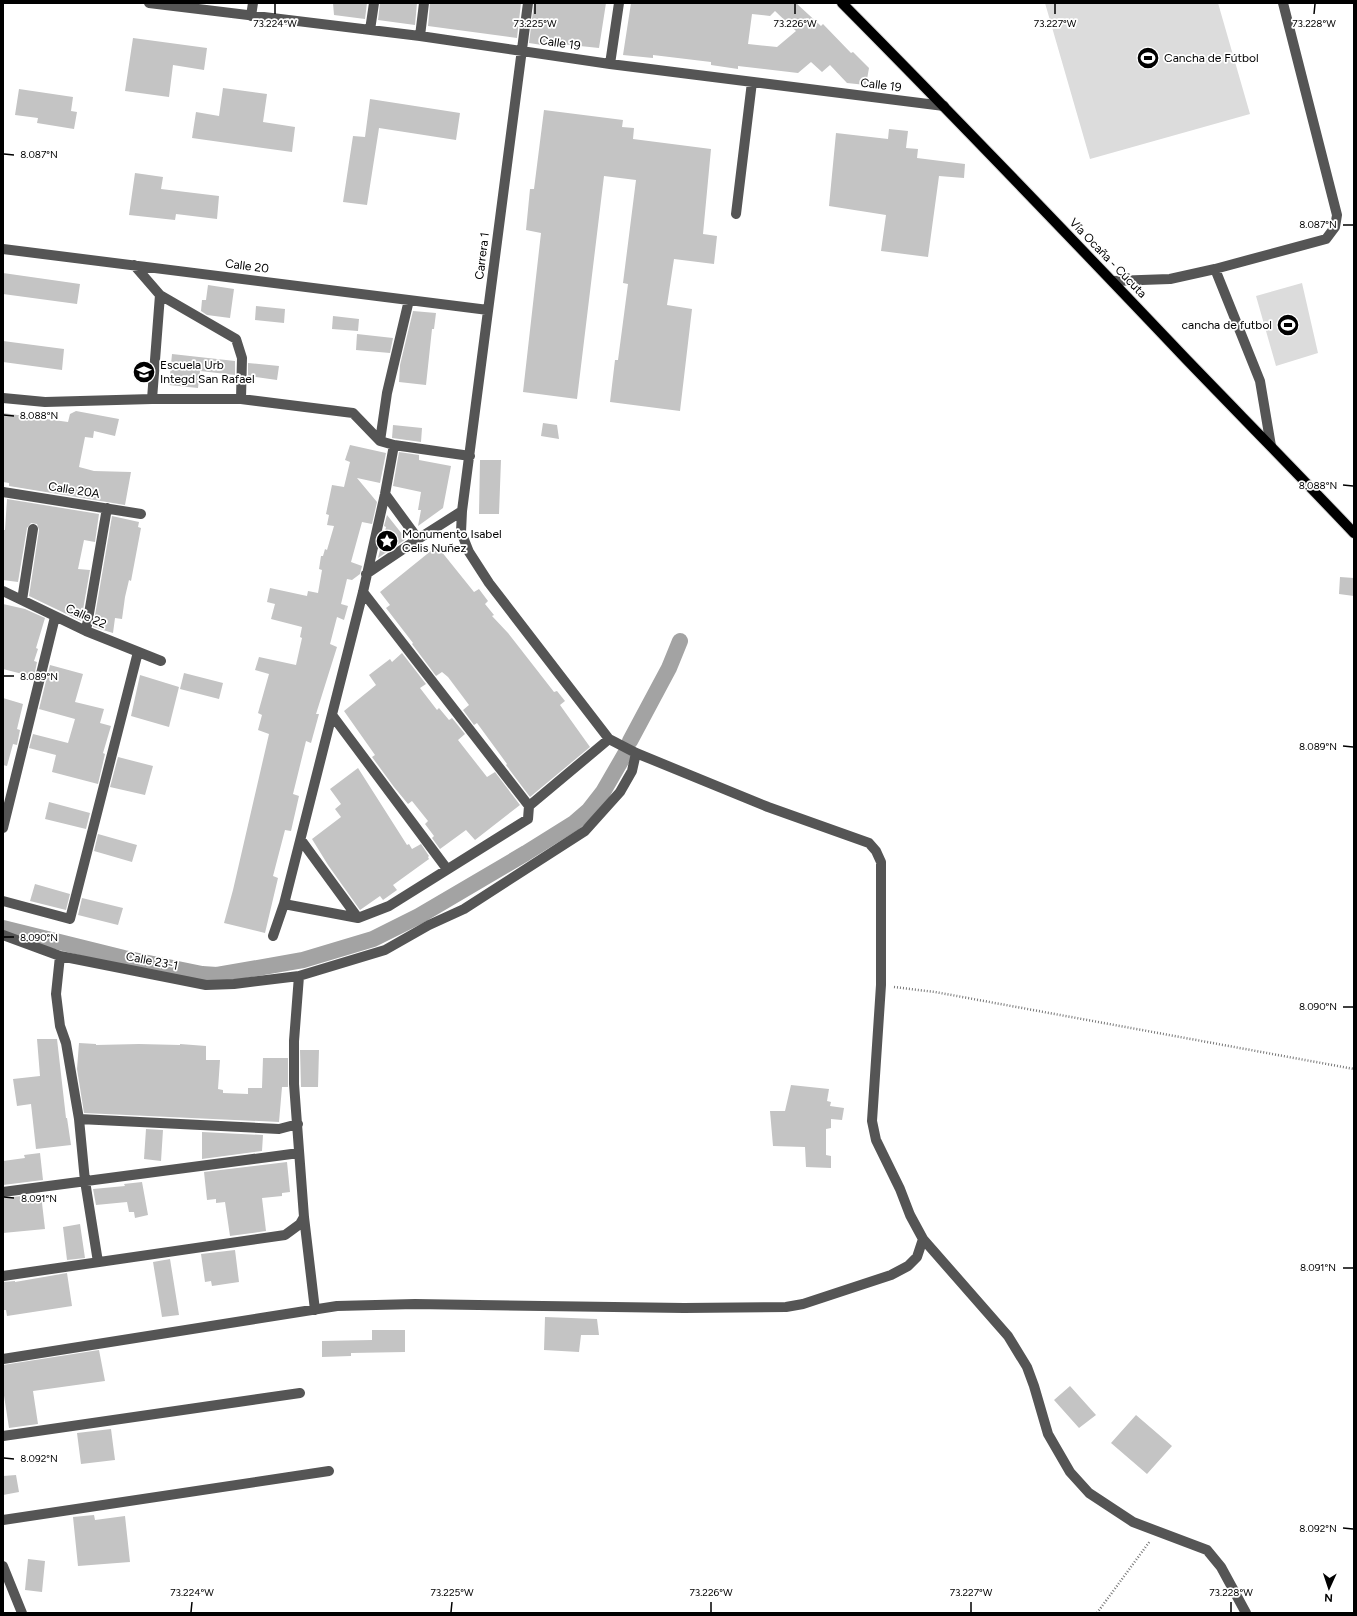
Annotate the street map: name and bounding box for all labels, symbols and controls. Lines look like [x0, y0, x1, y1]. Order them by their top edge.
text: 73.224°W [253, 17, 297, 30]
text: 73.225°W [513, 17, 557, 30]
text: 73.226°W [773, 17, 817, 30]
text: 73.227°W [1034, 17, 1077, 30]
text: 73.228°W [1292, 17, 1336, 30]
street label: Calle 19 [539, 33, 582, 53]
sports icon: Cancha de Fútbol [1135, 45, 1161, 71]
place label: Cancha de Fútbol [1164, 51, 1259, 65]
street label: Calle 19 [860, 76, 903, 94]
text: 8.087°N [20, 148, 58, 161]
street label: Vía Ocaña - Cúcuta [1066, 215, 1150, 301]
text: 8.087°N [1299, 218, 1337, 231]
street label: Carrera 1 [472, 232, 492, 280]
street label: Calle 20 [224, 256, 270, 276]
sports icon: cancha de futbol [1275, 312, 1301, 338]
place label: cancha de futbol [1182, 318, 1272, 332]
place label: Escuela Urb Integd San Rafael [160, 358, 255, 386]
school or university icon: Escuela Urb Integd San Rafael [131, 359, 157, 385]
text: 8.088°N [20, 409, 58, 422]
street label: Calle 20A [47, 479, 101, 501]
text: 8.088°N [1299, 479, 1337, 492]
place label: Monumento Isabel Celis Nuñez [402, 527, 502, 555]
place icon: Monumento Isabel Celis Nuñez [374, 528, 400, 554]
street label: Calle 22 [64, 601, 108, 631]
text: 8.089°N [20, 670, 58, 683]
text: 8.089°N [1299, 740, 1337, 753]
text: 8.090°N [20, 931, 58, 944]
street label: Calle 23-1 [125, 949, 179, 973]
text: 8.090°N [1299, 1000, 1337, 1013]
text: 8.091°N [21, 1192, 57, 1205]
text: 8.091°N [1300, 1261, 1336, 1274]
text: 8.092°N [20, 1452, 58, 1465]
text: 8.092°N [1299, 1522, 1337, 1535]
north arrow [1309, 1568, 1349, 1608]
text: 73.224°W [170, 1586, 214, 1599]
text: 73.225°W [430, 1586, 474, 1599]
text: 73.226°W [689, 1586, 733, 1599]
text: 73.227°W [950, 1586, 993, 1599]
text: 73.228°W [1209, 1586, 1253, 1599]
text: N [1324, 1591, 1333, 1604]

